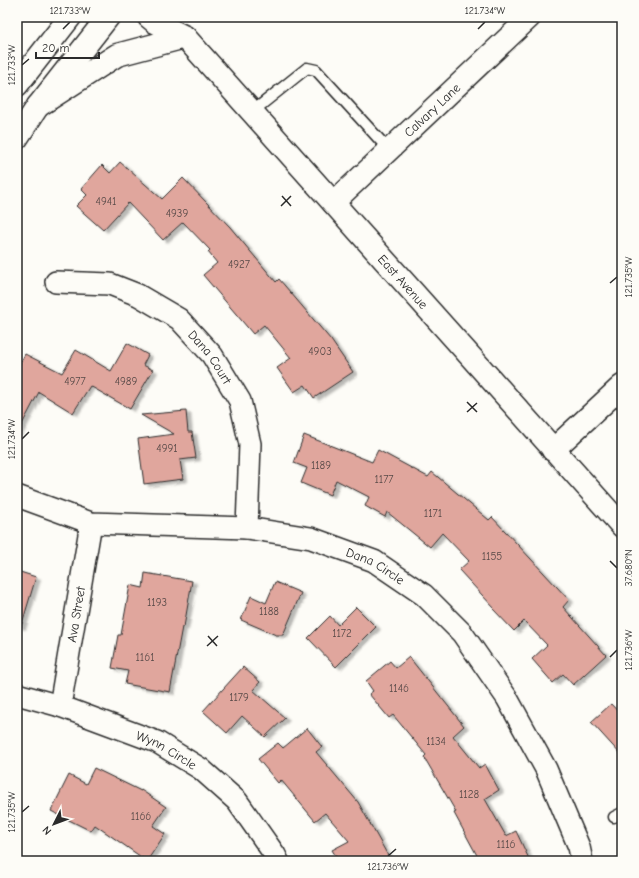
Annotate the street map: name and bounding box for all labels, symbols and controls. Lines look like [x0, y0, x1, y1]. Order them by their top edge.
text: 121.733°W [50, 5, 91, 17]
text: 121.734°W [465, 5, 506, 17]
scale bar [36, 34, 99, 60]
text: 20 m [42, 41, 70, 55]
text: 121.733°W [6, 44, 18, 85]
street label: Calvary Lane [401, 80, 464, 140]
house number: 4941 [96, 195, 116, 208]
house number: 4939 [166, 207, 188, 220]
street label: East Avenue [375, 251, 431, 312]
text: 121.735°W [623, 256, 635, 298]
house number: 4927 [228, 258, 250, 271]
street label: Dana Court [185, 327, 235, 388]
house number: 4903 [308, 345, 332, 358]
house number: 4977 [64, 375, 86, 388]
house number: 4989 [115, 375, 137, 388]
text: 121.734°W [6, 418, 18, 459]
house number: 4991 [156, 442, 178, 455]
house number: 1189 [311, 459, 331, 472]
house number: 1177 [374, 473, 394, 486]
house number: 1171 [424, 507, 442, 520]
street label: Dana Circle [344, 544, 408, 588]
text: 37.680°N [623, 549, 635, 587]
house number: 1155 [482, 550, 502, 563]
street label: Ava Street [64, 584, 88, 643]
house number: 1193 [147, 596, 167, 609]
house number: 1188 [259, 605, 279, 618]
house number: 1172 [332, 627, 352, 640]
text: 121.736°W [623, 629, 635, 671]
house number: 1161 [135, 651, 155, 664]
house number: 1146 [389, 682, 409, 695]
house number: 1179 [229, 691, 249, 704]
street label: Wynn Circle [134, 728, 200, 773]
house number: 1134 [426, 735, 446, 748]
house number: 1128 [459, 788, 479, 801]
text: 121.735°W [6, 791, 18, 833]
north arrow [34, 804, 74, 844]
house number: 1166 [131, 810, 151, 823]
text: N [40, 823, 54, 837]
house number: 1116 [496, 838, 516, 851]
text: 121.736°W [367, 861, 409, 873]

